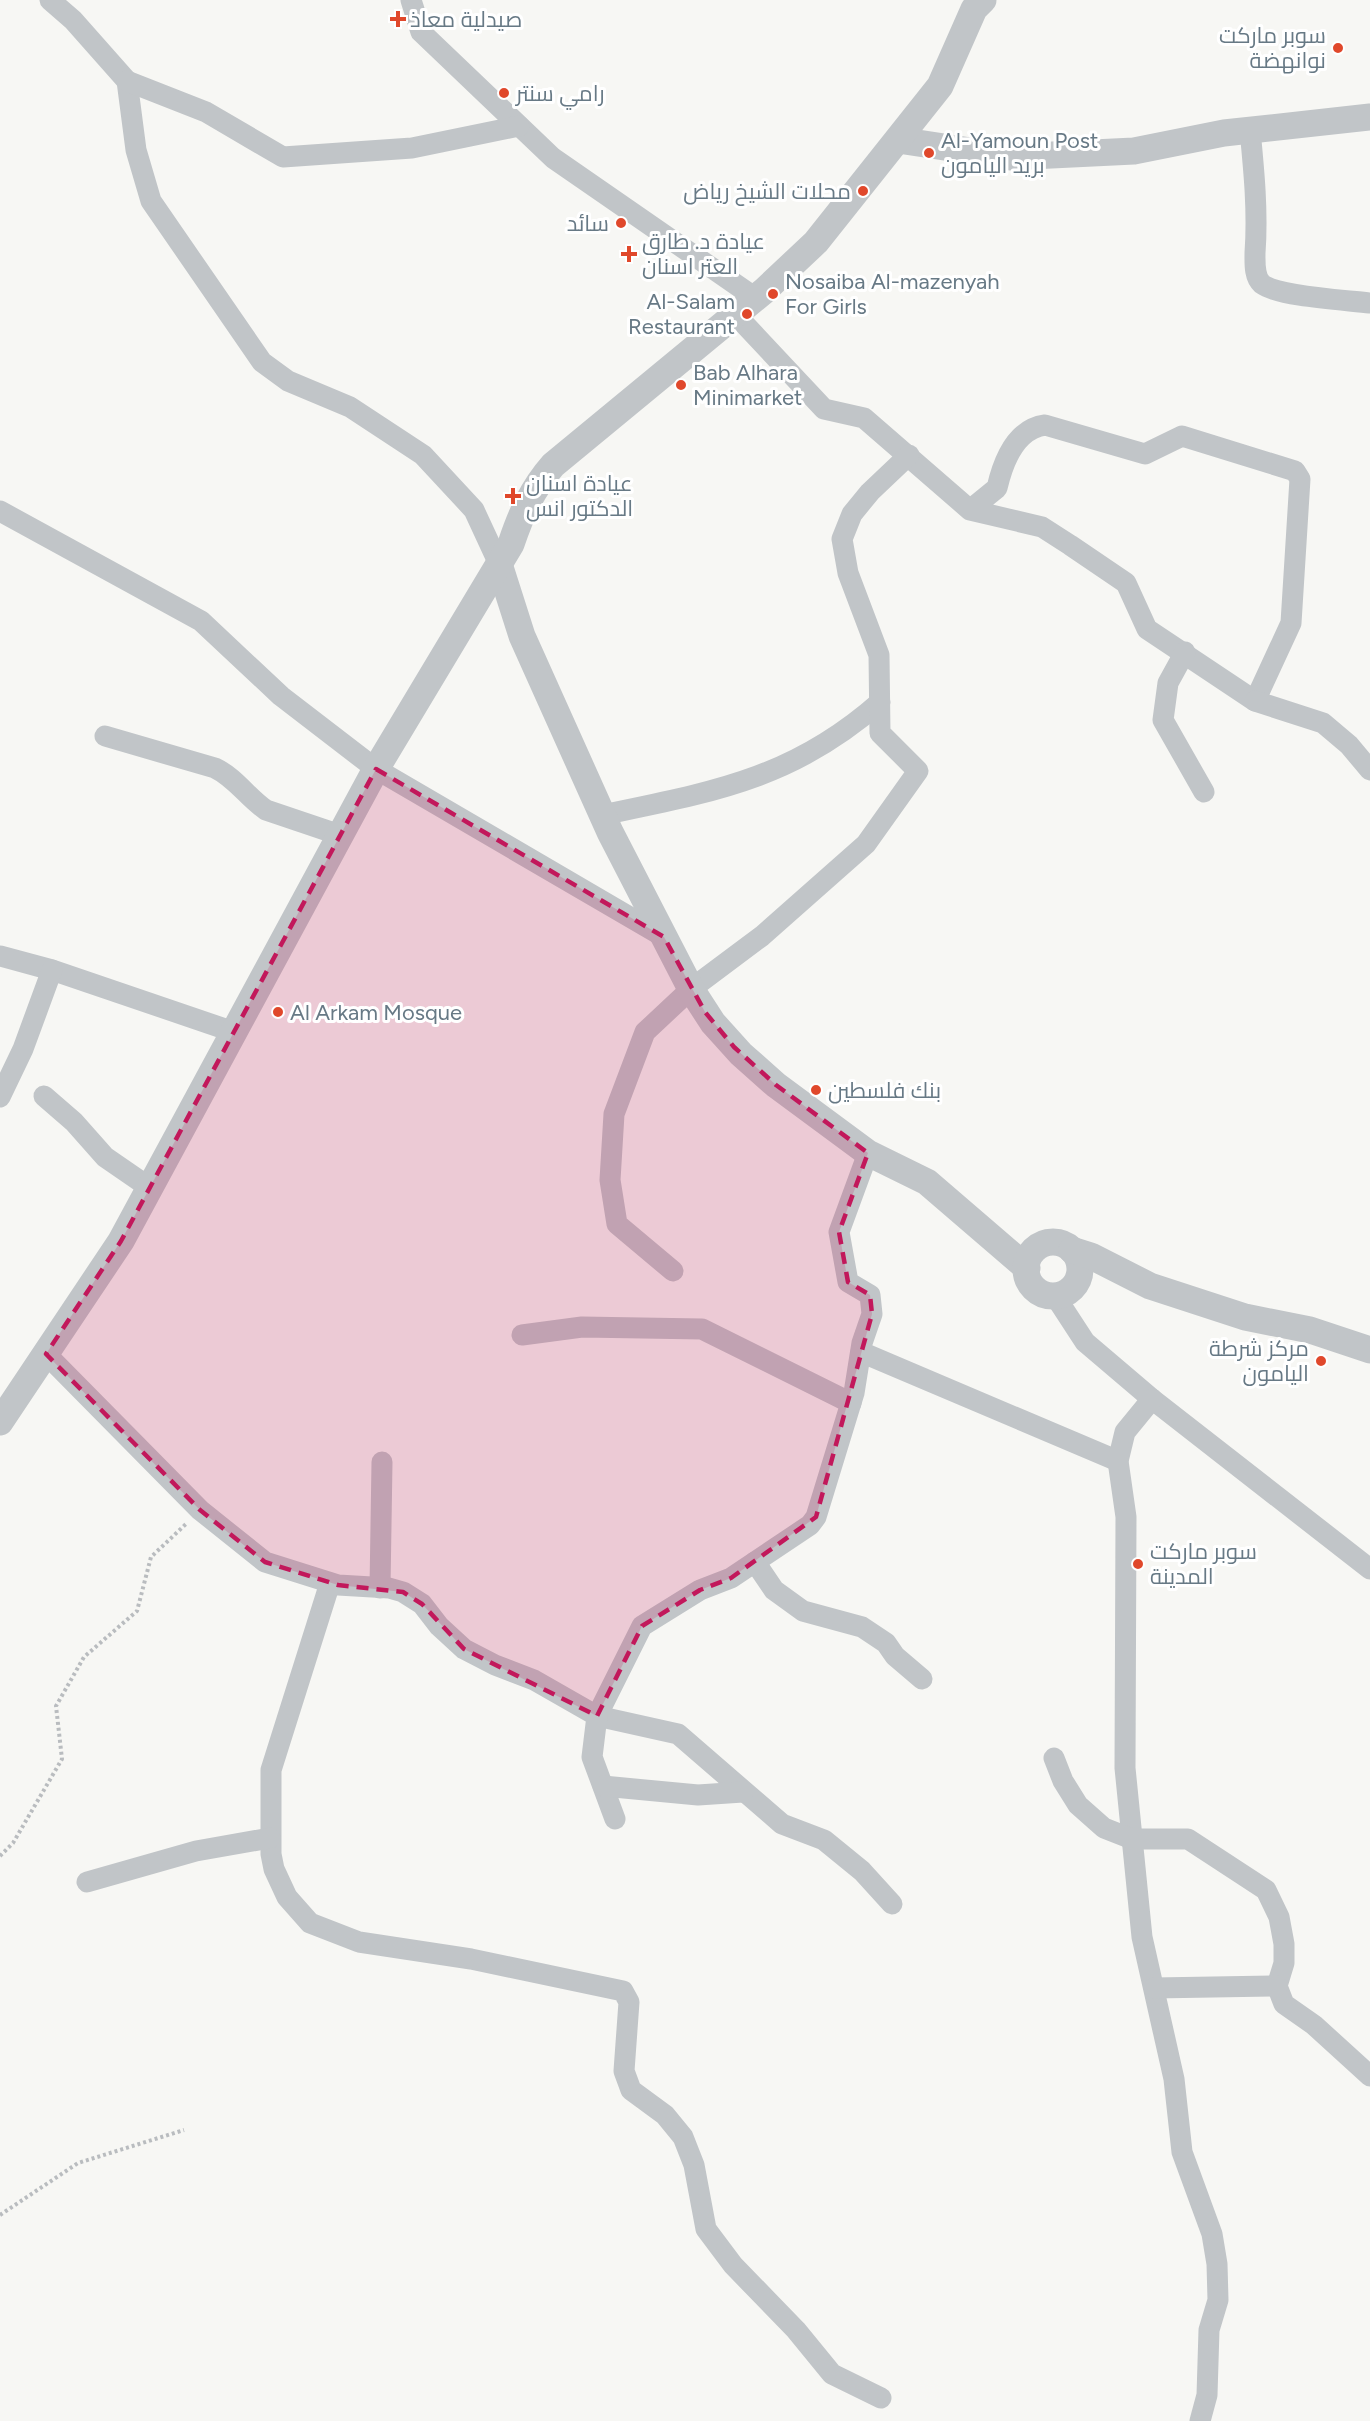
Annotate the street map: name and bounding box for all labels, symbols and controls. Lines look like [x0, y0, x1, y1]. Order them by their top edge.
place label: صيدلية معاذ [410, 6, 522, 33]
marker: صيدلية معاذ [391, 12, 405, 26]
place label: سوبر ماركت نوانهضة [1219, 22, 1326, 74]
marker: سوبر ماركت نوانهضة [1331, 41, 1345, 55]
place label: رامي سنتر [514, 80, 604, 110]
marker: رامي سنتر [497, 86, 511, 100]
place label: Al-Yamoun Post بريد اليامون [941, 127, 1098, 179]
marker: Al-Yamoun Post بريد اليامون [922, 146, 936, 160]
place label: محلات الشيخ رياض [683, 178, 851, 206]
marker: محلات الشيخ رياض [856, 184, 870, 198]
place label: سائد [567, 210, 609, 237]
marker: سائد [614, 216, 628, 230]
place label: عيادة د. طارق العتر اسنان [642, 228, 765, 280]
marker: عيادة د. طارق العتر اسنان [620, 245, 638, 263]
place label: Nosaiba Al-mazenyah For Girls [785, 268, 1000, 320]
marker: Nosaiba Al-mazenyah For Girls [766, 287, 780, 301]
place label: Al-Salam Restaurant [628, 288, 735, 340]
marker: Al-Salam Restaurant [740, 307, 754, 321]
place label: Bab Alhara Minimarket [693, 359, 802, 411]
marker: Bab Alhara Minimarket [674, 378, 688, 392]
place label: عيادة اسنان الدكتور انس [526, 470, 633, 522]
marker: عيادة اسنان الدكتور انس [504, 487, 522, 505]
place label: Al Arkam Mosque [290, 999, 462, 1026]
marker: Al Arkam Mosque [271, 1005, 285, 1019]
place label: بنك فلسطين [828, 1077, 941, 1104]
marker: بنك فلسطين [809, 1083, 823, 1097]
place label: مركز شرطة اليامون [1209, 1335, 1309, 1387]
marker: مركز شرطة اليامون [1314, 1354, 1328, 1368]
place label: سوبر ماركت المدينة [1150, 1538, 1257, 1590]
marker: سوبر ماركت المدينة [1131, 1557, 1145, 1571]

